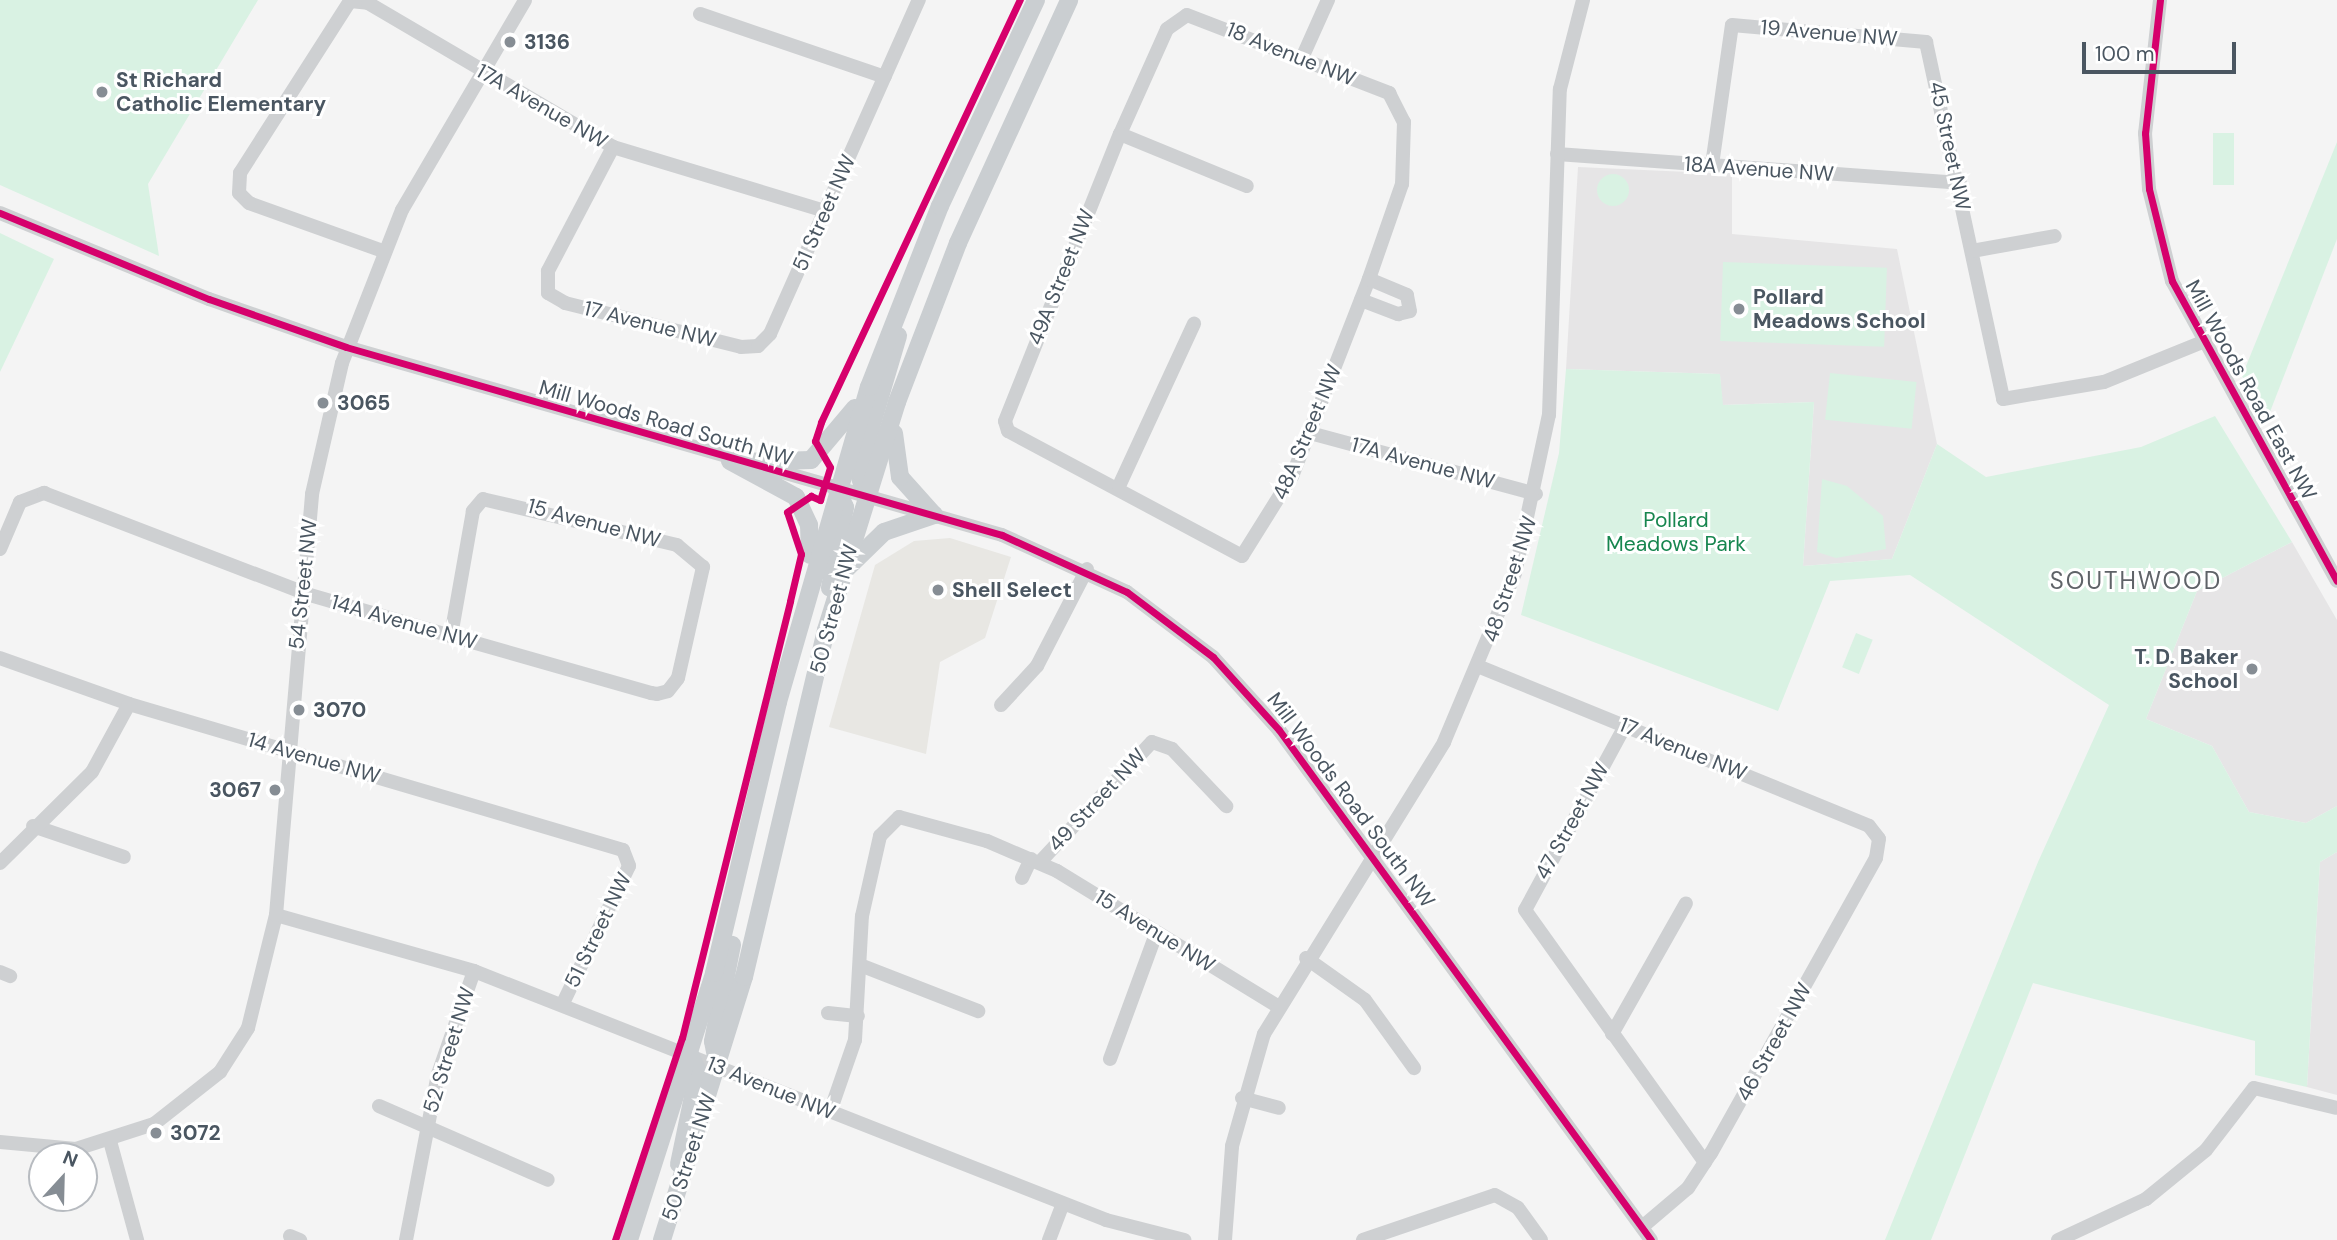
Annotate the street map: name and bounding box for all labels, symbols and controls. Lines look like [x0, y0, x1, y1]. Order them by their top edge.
street label: 19 Avenue NW [1760, 14, 1898, 52]
street label: 18 Avenue NW [1223, 17, 1359, 91]
scale bar [2085, 28, 2239, 72]
place label: 3136 [524, 29, 570, 55]
marker: 3136 [502, 34, 518, 50]
text: 100 m [2095, 40, 2155, 68]
street label: 17A Avenue NW [472, 58, 612, 154]
place label: St Richard Catholic Elementary [116, 67, 326, 117]
street label: 45 Street NW [1924, 79, 1976, 213]
marker: St Richard Catholic Elementary [94, 84, 110, 100]
street label: 51 Street NW [787, 151, 861, 275]
street label: 18A Avenue NW [1683, 151, 1835, 187]
street label: 49A Street NW [1022, 205, 1100, 349]
street label: Mill Woods Road East NW [2180, 276, 2322, 504]
place label: Pollard Meadows School [1753, 284, 1926, 334]
street label: 17 Avenue NW [581, 295, 719, 353]
marker: Pollard Meadows School [1731, 301, 1747, 317]
street label: 48A Street NW [1267, 361, 1347, 503]
street label: Mill Woods Road South NW [536, 375, 796, 471]
place label: 3065 [337, 390, 390, 416]
marker: 3065 [315, 395, 331, 411]
street label: 17A Avenue NW [1349, 432, 1497, 494]
street label: 15 Avenue NW [525, 493, 663, 553]
park label: Pollard Meadows Park [1606, 507, 1746, 557]
street label: 48 Street NW [1478, 513, 1542, 645]
street label: 54 Street NW [284, 518, 322, 650]
street label: 50 Street NW [805, 542, 863, 676]
district label: SOUTHWOOD [2051, 567, 2221, 595]
place label: Shell Select [952, 577, 1072, 603]
marker: Shell Select [930, 582, 946, 598]
street label: 14A Avenue NW [328, 589, 480, 655]
place label: T. D. Baker School [2134, 644, 2238, 694]
marker: T. D. Baker School [2244, 661, 2260, 677]
street label: Mill Woods Road South NW [1262, 687, 1440, 913]
place label: 3070 [313, 697, 366, 723]
marker: 3070 [291, 702, 307, 718]
street label: 17 Avenue NW [1616, 712, 1750, 786]
street label: 14 Avenue NW [245, 727, 383, 789]
street label: 49 Street NW [1043, 743, 1151, 857]
street label: 47 Street NW [1530, 758, 1614, 884]
place label: 3067 [209, 777, 261, 803]
marker: 3067 [267, 782, 283, 798]
street label: 51 Street NW [559, 868, 637, 992]
street label: 15 Avenue NW [1090, 884, 1220, 978]
street label: 46 Street NW [1731, 978, 1817, 1106]
street label: 52 Street NW [418, 984, 480, 1116]
street label: 13 Avenue NW [703, 1051, 839, 1125]
street label: 50 Street NW [657, 1090, 721, 1224]
place label: 3072 [170, 1120, 220, 1146]
marker: 3072 [148, 1125, 164, 1141]
north arrow [28, 1142, 98, 1212]
text: N [59, 1145, 81, 1173]

